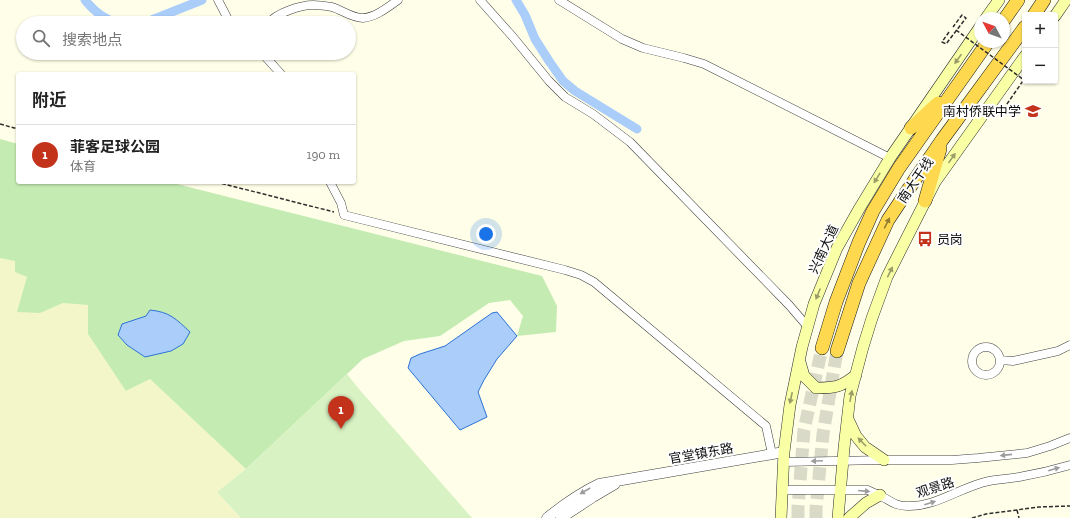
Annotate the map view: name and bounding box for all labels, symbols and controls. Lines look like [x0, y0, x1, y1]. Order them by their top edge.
north arrow [974, 12, 1010, 48]
map controls [1022, 12, 1058, 84]
button: + [1022, 12, 1058, 48]
search box [16, 16, 356, 60]
icon: search [30, 27, 52, 49]
text: 搜索地点 [62, 31, 122, 49]
button: − [1022, 48, 1058, 84]
one-way arrow [954, 54, 962, 65]
text: 附近 [32, 90, 66, 110]
school or university icon: 南村侨联中学 [1024, 102, 1042, 120]
place label: 南村侨联中学 [943, 104, 1021, 119]
text: 菲客足球公园 [70, 138, 160, 156]
text: 1 [42, 147, 48, 162]
text: 190 m [306, 147, 340, 162]
one-way arrow [948, 153, 956, 163]
street label: 南大干线 [895, 155, 936, 206]
text: 体育 [70, 159, 96, 174]
one-way arrow [873, 173, 881, 184]
one-way arrow [884, 217, 890, 229]
street label: 兴南大道 [806, 222, 841, 276]
your location [476, 224, 496, 244]
bus stop icon: 员岗 [916, 230, 934, 248]
place label: 员岗 [937, 232, 963, 247]
one-way arrow [887, 266, 893, 278]
one-way arrow [815, 288, 821, 299]
one-way arrow [848, 390, 854, 402]
one-way arrow [788, 391, 794, 404]
pin: 1 [328, 396, 354, 429]
one-way arrow [857, 437, 866, 448]
street label: 官堂镇东路 [668, 440, 734, 467]
one-way arrow [1000, 452, 1012, 458]
one-way arrow [811, 458, 823, 465]
one-way arrow [1049, 466, 1061, 472]
street label: 观景路 [914, 474, 956, 501]
one-way arrow [579, 488, 591, 495]
one-way arrow [857, 488, 870, 494]
one-way arrow [924, 500, 936, 506]

